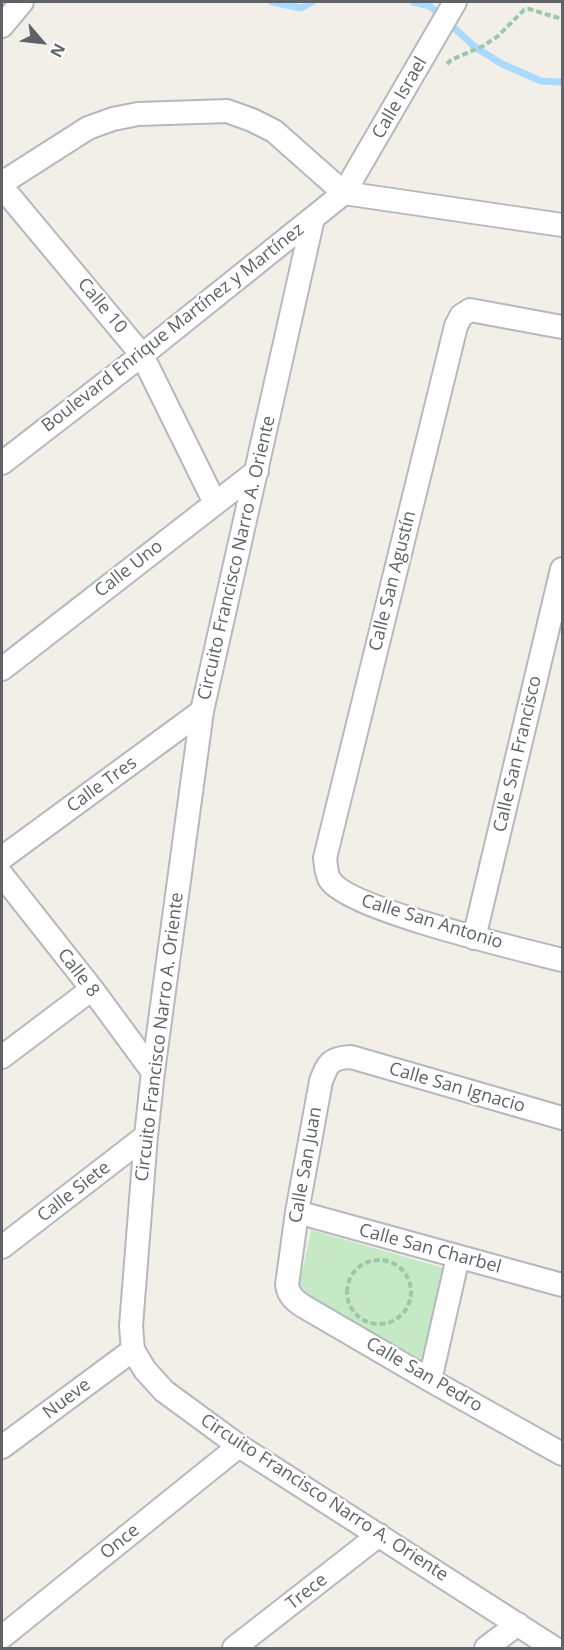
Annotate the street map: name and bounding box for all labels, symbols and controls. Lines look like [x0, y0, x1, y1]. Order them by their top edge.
north arrow [12, 12, 72, 72]
text: N [45, 40, 71, 61]
street label: Calle Israel [368, 53, 432, 143]
street label: Boulevard Enrique Martínez y Martínez [38, 219, 308, 437]
street label: Calle 10 [73, 274, 131, 338]
street label: Circuito Francisco Narro A. Oriente [194, 414, 280, 702]
street label: Calle San Agustín [365, 509, 421, 653]
street label: Calle Uno [91, 536, 167, 602]
street label: Calle San Francisco [490, 674, 546, 834]
street label: Calle Tres [63, 752, 141, 818]
street label: Calle San Antonio [359, 890, 505, 954]
street label: Circuito Francisco Narro A. Oriente [132, 891, 188, 1183]
street label: Calle 8 [52, 944, 104, 1002]
street label: Calle San Ignacio [386, 1058, 528, 1118]
street label: Calle San Juan [285, 1105, 327, 1225]
street label: Calle Siete [33, 1157, 115, 1227]
street label: Calle San Charbel [357, 1220, 503, 1278]
street label: Calle San Pedro [362, 1333, 486, 1417]
street label: Nueve [39, 1374, 95, 1424]
street label: Circuito Francisco Narro A. Oriente [196, 1410, 452, 1586]
street label: Once [96, 1520, 144, 1564]
street label: Trece [282, 1569, 332, 1615]

